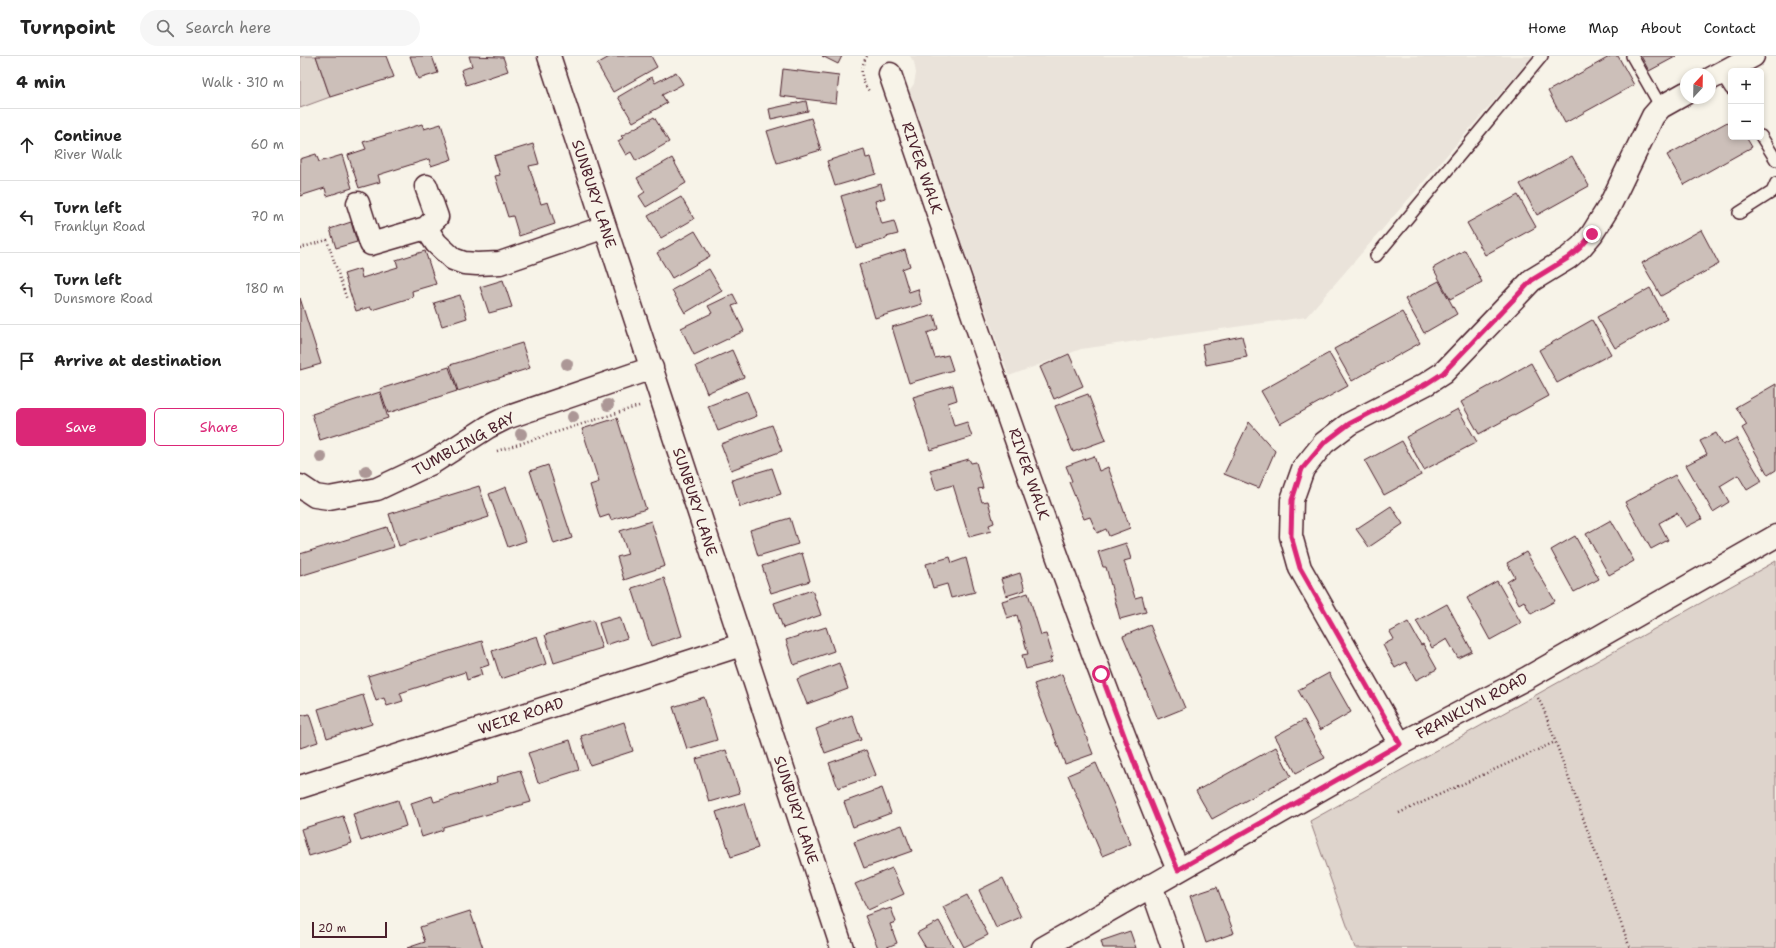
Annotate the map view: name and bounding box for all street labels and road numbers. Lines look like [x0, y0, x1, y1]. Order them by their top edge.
street label: RIVER WALK [897, 119, 947, 217]
street label: SUNBURY LANE [567, 137, 621, 251]
street label: TUMBLING BAY [409, 407, 519, 481]
street label: RIVER WALK [1004, 425, 1054, 523]
street label: SUNBURY LANE [668, 445, 722, 559]
street label: FRANKLYN ROAD [1413, 668, 1532, 744]
street label: WEIR ROAD [476, 693, 567, 739]
street label: SUNBURY LANE [769, 753, 823, 867]

